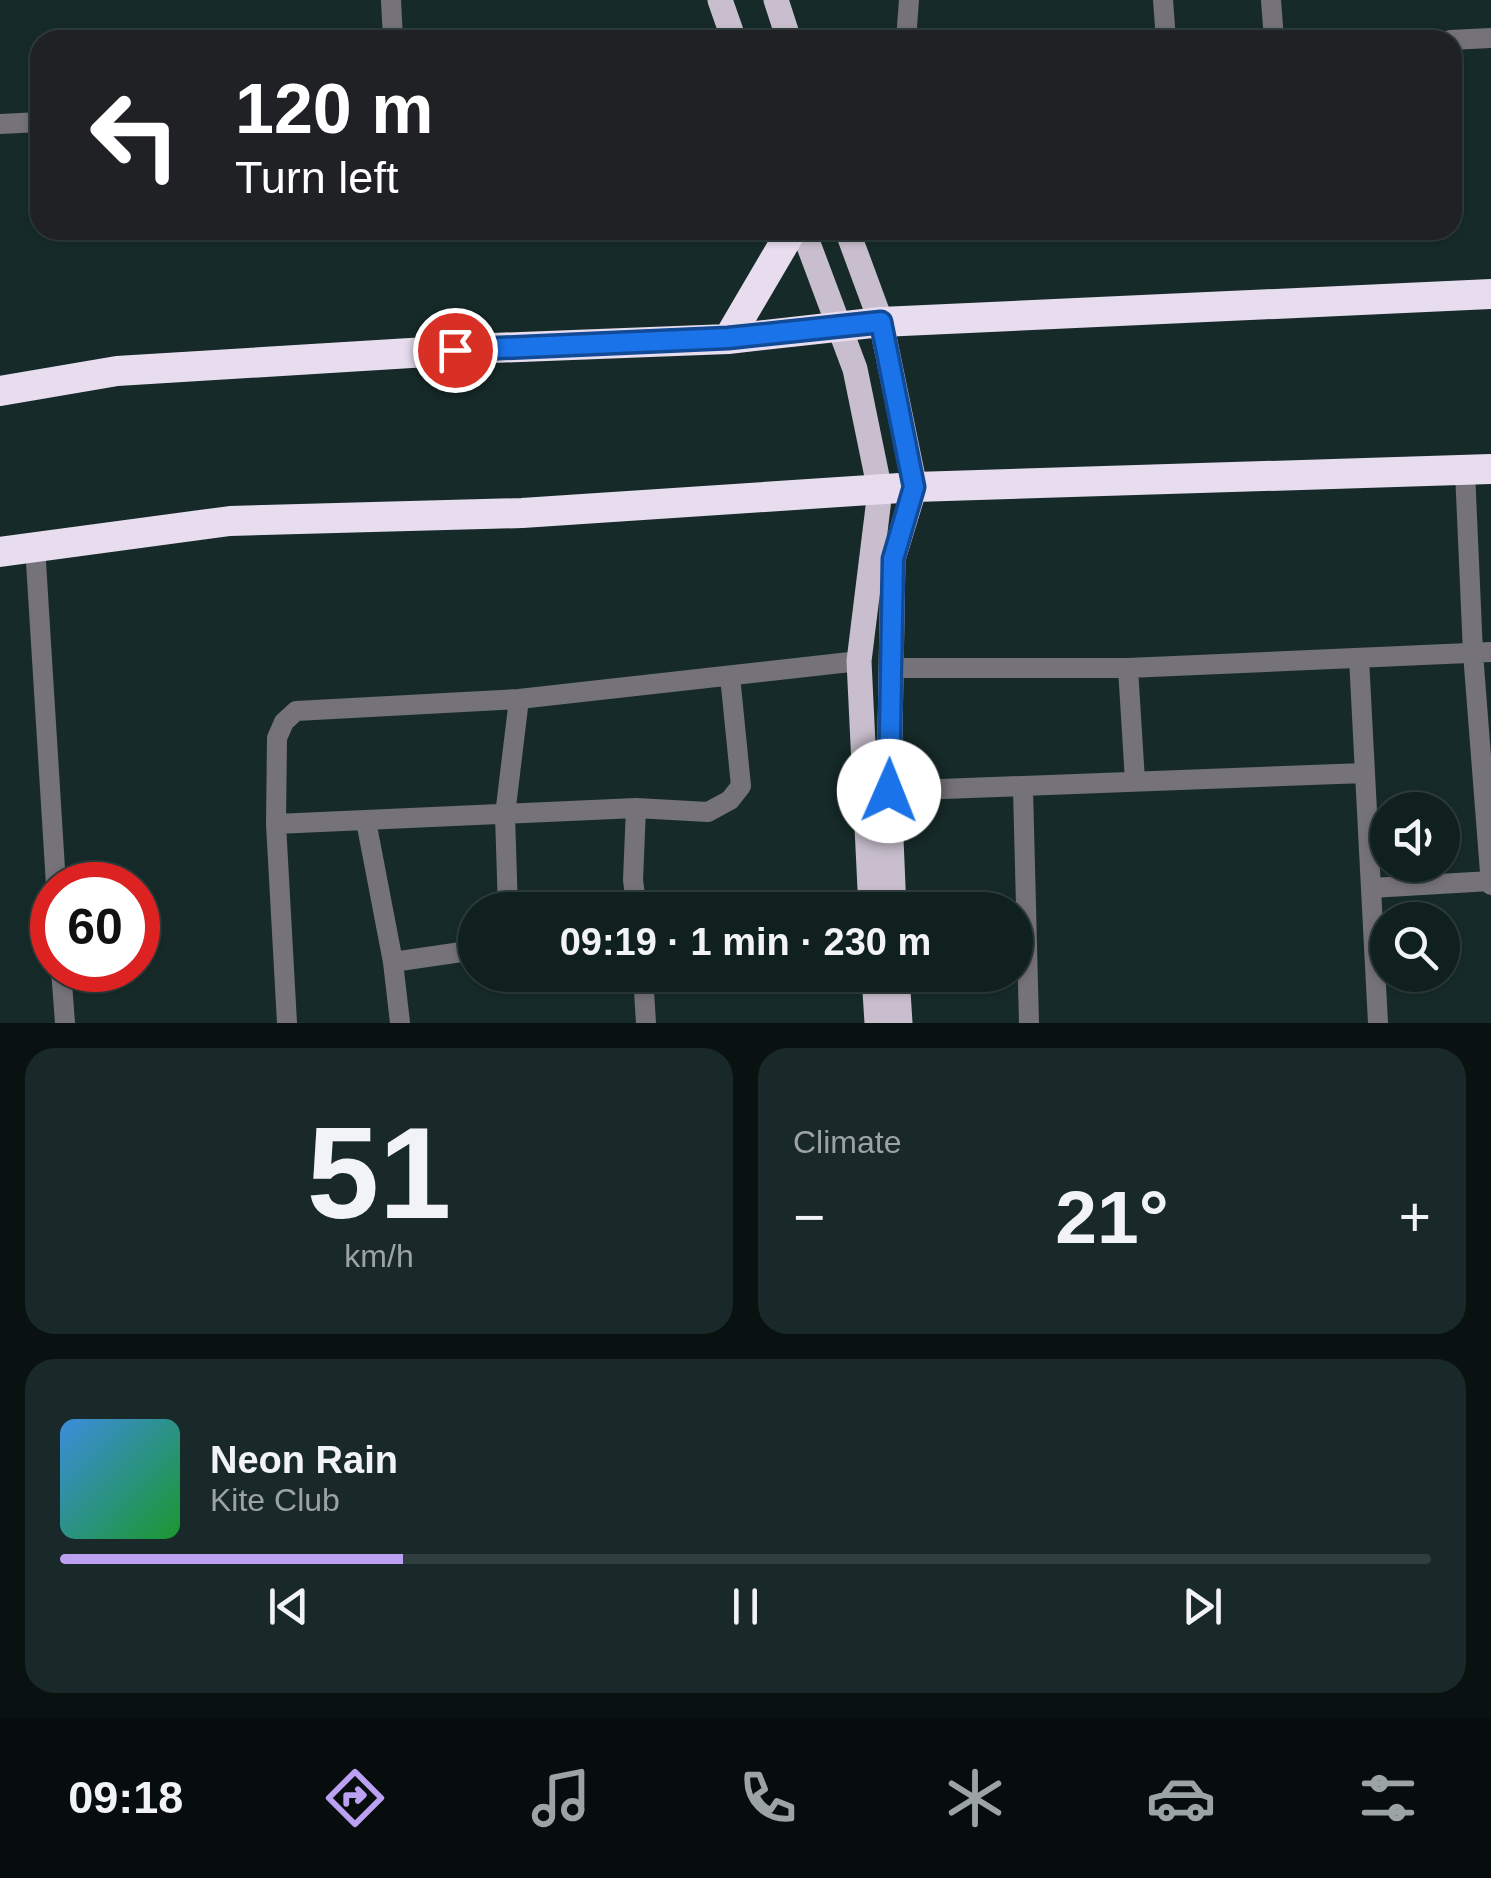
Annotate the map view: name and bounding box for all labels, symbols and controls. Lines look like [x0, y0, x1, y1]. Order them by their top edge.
icon: left [70, 70, 200, 200]
text: 120 m [235, 70, 433, 148]
text: Turn left [235, 152, 398, 203]
pin [413, 308, 498, 393]
icon: arrive [428, 323, 483, 378]
position arrow [837, 739, 941, 843]
map controls [1370, 792, 1460, 992]
button: sound [1370, 792, 1460, 882]
speed limit sign: 60 [30, 862, 160, 992]
button: search [1370, 902, 1460, 992]
text: 09:19 · 1 min · 230 m [560, 921, 931, 963]
text: 51 [307, 1100, 451, 1246]
text: Climate [793, 1124, 901, 1160]
text: 21° [1055, 1175, 1169, 1259]
text: − [793, 1186, 825, 1248]
text: + [1399, 1186, 1431, 1248]
text: km/h [344, 1238, 414, 1274]
text: Neon Rain [210, 1439, 398, 1481]
text: Kite Club [210, 1482, 340, 1518]
icon: previous [261, 1579, 316, 1634]
icon: pause [718, 1579, 773, 1634]
icon: next [1175, 1579, 1230, 1634]
icon: directions [320, 1763, 390, 1833]
icon: music [526, 1763, 596, 1833]
icon: phone [733, 1763, 803, 1833]
icon: climate [940, 1763, 1010, 1833]
icon: car [1146, 1763, 1216, 1833]
icon: filters [1353, 1763, 1423, 1833]
text: 09:18 [68, 1772, 183, 1823]

